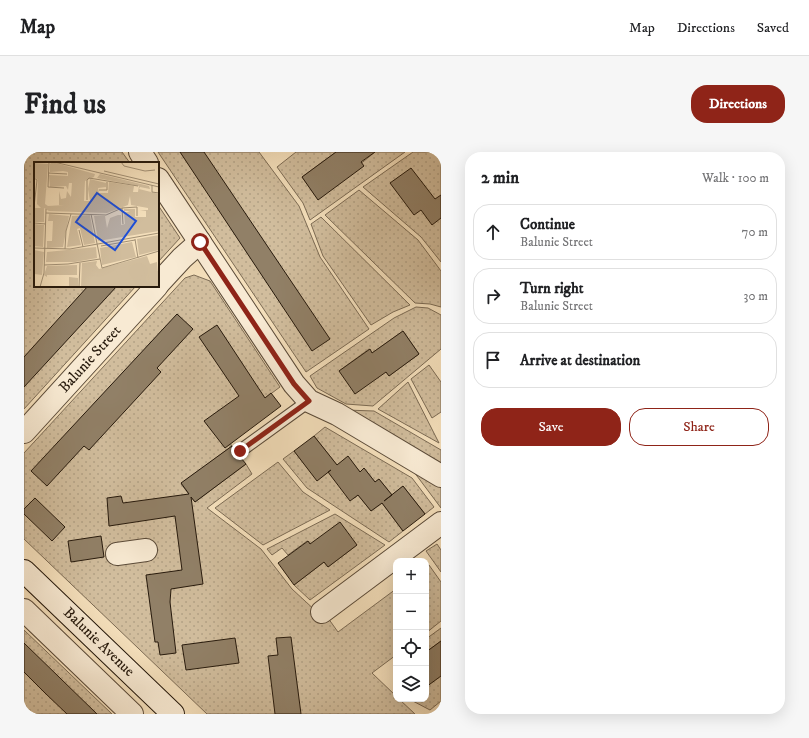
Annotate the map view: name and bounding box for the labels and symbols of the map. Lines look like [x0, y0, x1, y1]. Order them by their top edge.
inset map [34, 162, 159, 287]
route start [191, 233, 209, 251]
street label: Balunie Street [55, 321, 125, 397]
route end [231, 442, 249, 460]
street label: Balunie Avenue [59, 603, 139, 681]

